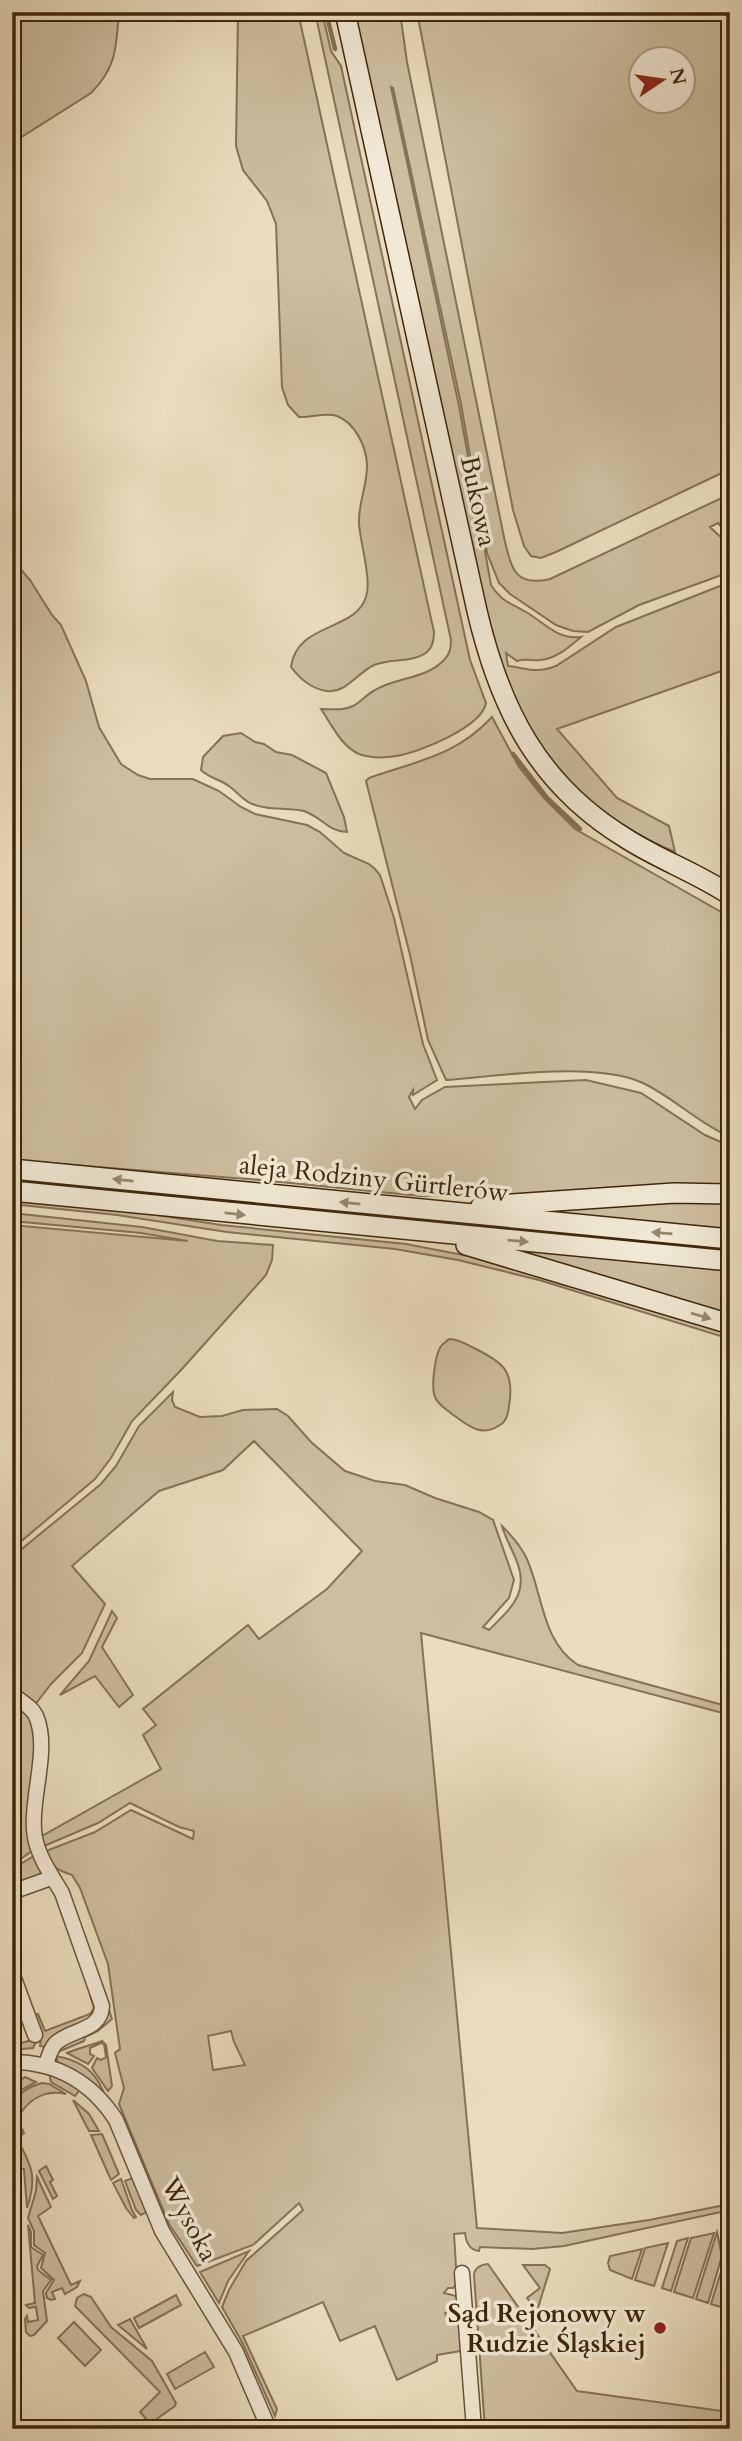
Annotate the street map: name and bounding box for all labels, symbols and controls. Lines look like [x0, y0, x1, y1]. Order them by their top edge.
north arrow [626, 46, 696, 116]
text: N [663, 65, 692, 88]
street label: Bukowa [452, 452, 505, 550]
street label: aleja Rodziny Gürtlerów [237, 1147, 511, 1210]
one-way arrow [112, 1174, 134, 1185]
one-way arrow [338, 1197, 360, 1208]
one-way arrow [224, 1209, 246, 1220]
one-way arrow [651, 1227, 673, 1238]
one-way arrow [507, 1236, 529, 1247]
one-way arrow [691, 1311, 712, 1321]
street label: Wysoka [152, 2170, 226, 2267]
place label: Sąd Rejonowy w Rudzie Śląskiej [448, 2296, 646, 2361]
marker: Sąd Rejonowy w Rudzie Śląskiej [652, 2320, 668, 2336]

